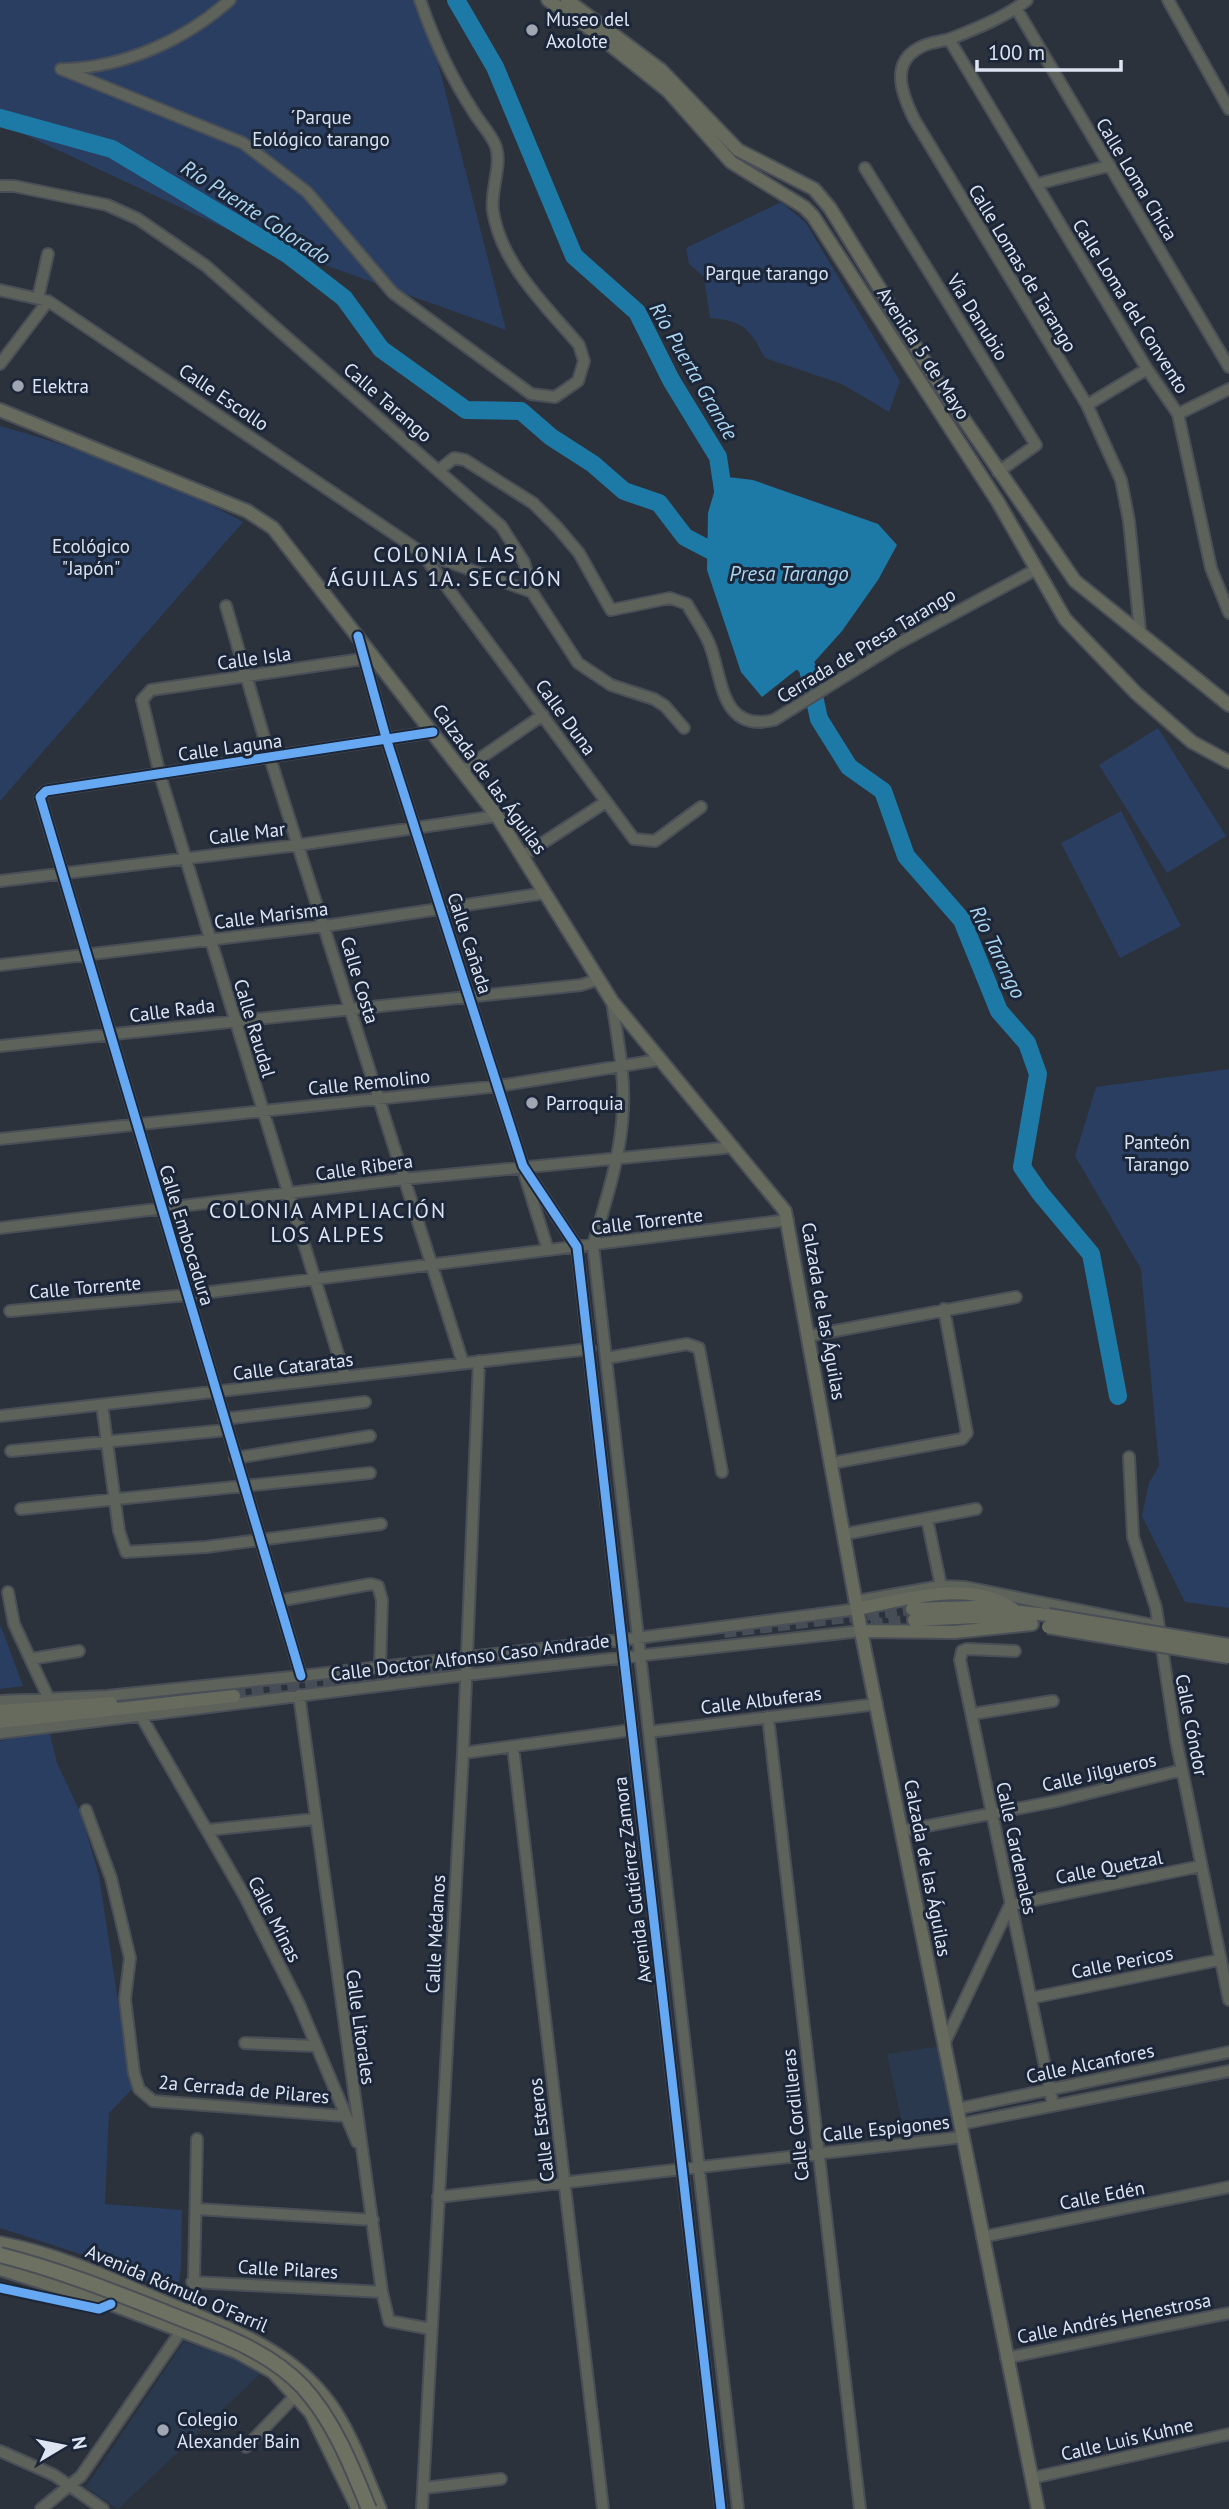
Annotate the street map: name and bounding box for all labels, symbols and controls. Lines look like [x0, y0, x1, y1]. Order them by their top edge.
place label: Museo del Axolote [546, 7, 630, 53]
marker: Museo del Axolote [524, 22, 540, 38]
scale bar [977, 28, 1120, 72]
text: 100 m [988, 39, 1045, 66]
park label: ´Parque Eológico tarango [252, 105, 390, 151]
street label: Calle Loma Chica [1091, 113, 1183, 245]
water label: Río Puente Colorado [176, 154, 336, 270]
street label: Calle Lomas de Tarango [963, 180, 1083, 356]
street label: Calle Loma del Convento [1068, 214, 1194, 398]
park label: Parque tarango [705, 261, 829, 285]
street label: Vía Danubio [941, 268, 1014, 365]
street label: Avenida 5 de Mayo [872, 282, 976, 424]
water label: Río Puerta Grande [644, 297, 744, 445]
street label: Calle Tarango [339, 357, 437, 447]
street label: Calle Escollo [174, 358, 274, 436]
place label: Elektra [32, 374, 89, 398]
marker: Elektra [10, 378, 26, 394]
park label: Ecológico "Japón" [52, 534, 130, 580]
district label: COLONIA LAS ÁGUILAS 1A. SECCIÓN [327, 541, 563, 592]
water label: Presa Tarango [729, 560, 849, 587]
street label: Cerrada de Presa Tarango [772, 582, 960, 708]
street label: Calle Isla [216, 641, 292, 675]
street label: Calle Duna [530, 674, 602, 760]
street label: Calzada de las Águilas [427, 699, 553, 859]
street label: Calle Laguna [176, 728, 284, 766]
street label: Calle Mar [207, 816, 287, 850]
street label: Calle Cañada [442, 889, 498, 997]
street label: Calle Marisma [213, 896, 329, 934]
water label: Río Tarango [964, 901, 1032, 1003]
street label: Calle Costa [335, 933, 385, 1027]
street label: Calle Raudal [229, 976, 281, 1081]
street label: Calle Rada [128, 993, 216, 1027]
street label: Calle Remolino [307, 1064, 431, 1100]
place label: Parroquia [546, 1091, 623, 1115]
marker: Parroquia [524, 1095, 540, 1111]
park label: Panteón Tarango [1124, 1130, 1190, 1176]
street label: Calle Ribera [314, 1148, 414, 1186]
street label: Calle Embocadura [154, 1162, 220, 1308]
district label: COLONIA AMPLIACIÓN LOS ALPES [209, 1197, 447, 1248]
street label: Calle Torrente [590, 1202, 704, 1240]
street label: Calzada de las Águilas [797, 1220, 851, 1402]
street label: Calle Torrente [28, 1270, 142, 1304]
street label: Calle Cataratas [231, 1347, 355, 1385]
street label: Calle Doctor Alfonso Caso Andrade [329, 1628, 611, 1686]
street label: Calle Cóndor [1170, 1672, 1214, 1779]
street label: Calle Albuferas [699, 1681, 823, 1719]
street label: Calle Jilgueros [1039, 1747, 1159, 1797]
street label: Avenida Gutiérrez Zamora [607, 1775, 657, 1985]
street label: Calzada de las Águilas [899, 1777, 957, 1959]
street label: Calle Cardenales [991, 1779, 1043, 1917]
street label: Calle Quetzal [1053, 1845, 1165, 1889]
street label: Calle Minas [243, 1872, 307, 1966]
street label: Calle Médanos [420, 1874, 450, 1994]
street label: Calle Pericos [1069, 1940, 1175, 1984]
street label: Calle Litorales [341, 1968, 381, 2086]
street label: Calle Alcanfores [1024, 2038, 1156, 2088]
street label: Calle Cordilleras [776, 2048, 814, 2182]
street label: 2a Cerrada de Pilares [158, 2070, 330, 2108]
street label: Calle Esteros [523, 2077, 559, 2183]
street label: Calle Espigones [821, 2109, 951, 2147]
street label: Calle Edén [1057, 2175, 1147, 2215]
street label: Avenida Rómulo O'Farril [82, 2239, 272, 2337]
street label: Calle Pilares [237, 2254, 339, 2284]
street label: Calle Andrés Henestrosa [1015, 2287, 1213, 2349]
place label: Colegio Alexander Bain [177, 2407, 300, 2453]
north arrow [28, 2411, 98, 2481]
street label: Calle Luis Kuhne [1058, 2412, 1196, 2466]
marker: Colegio Alexander Bain [155, 2422, 171, 2438]
text: N [67, 2435, 93, 2451]

